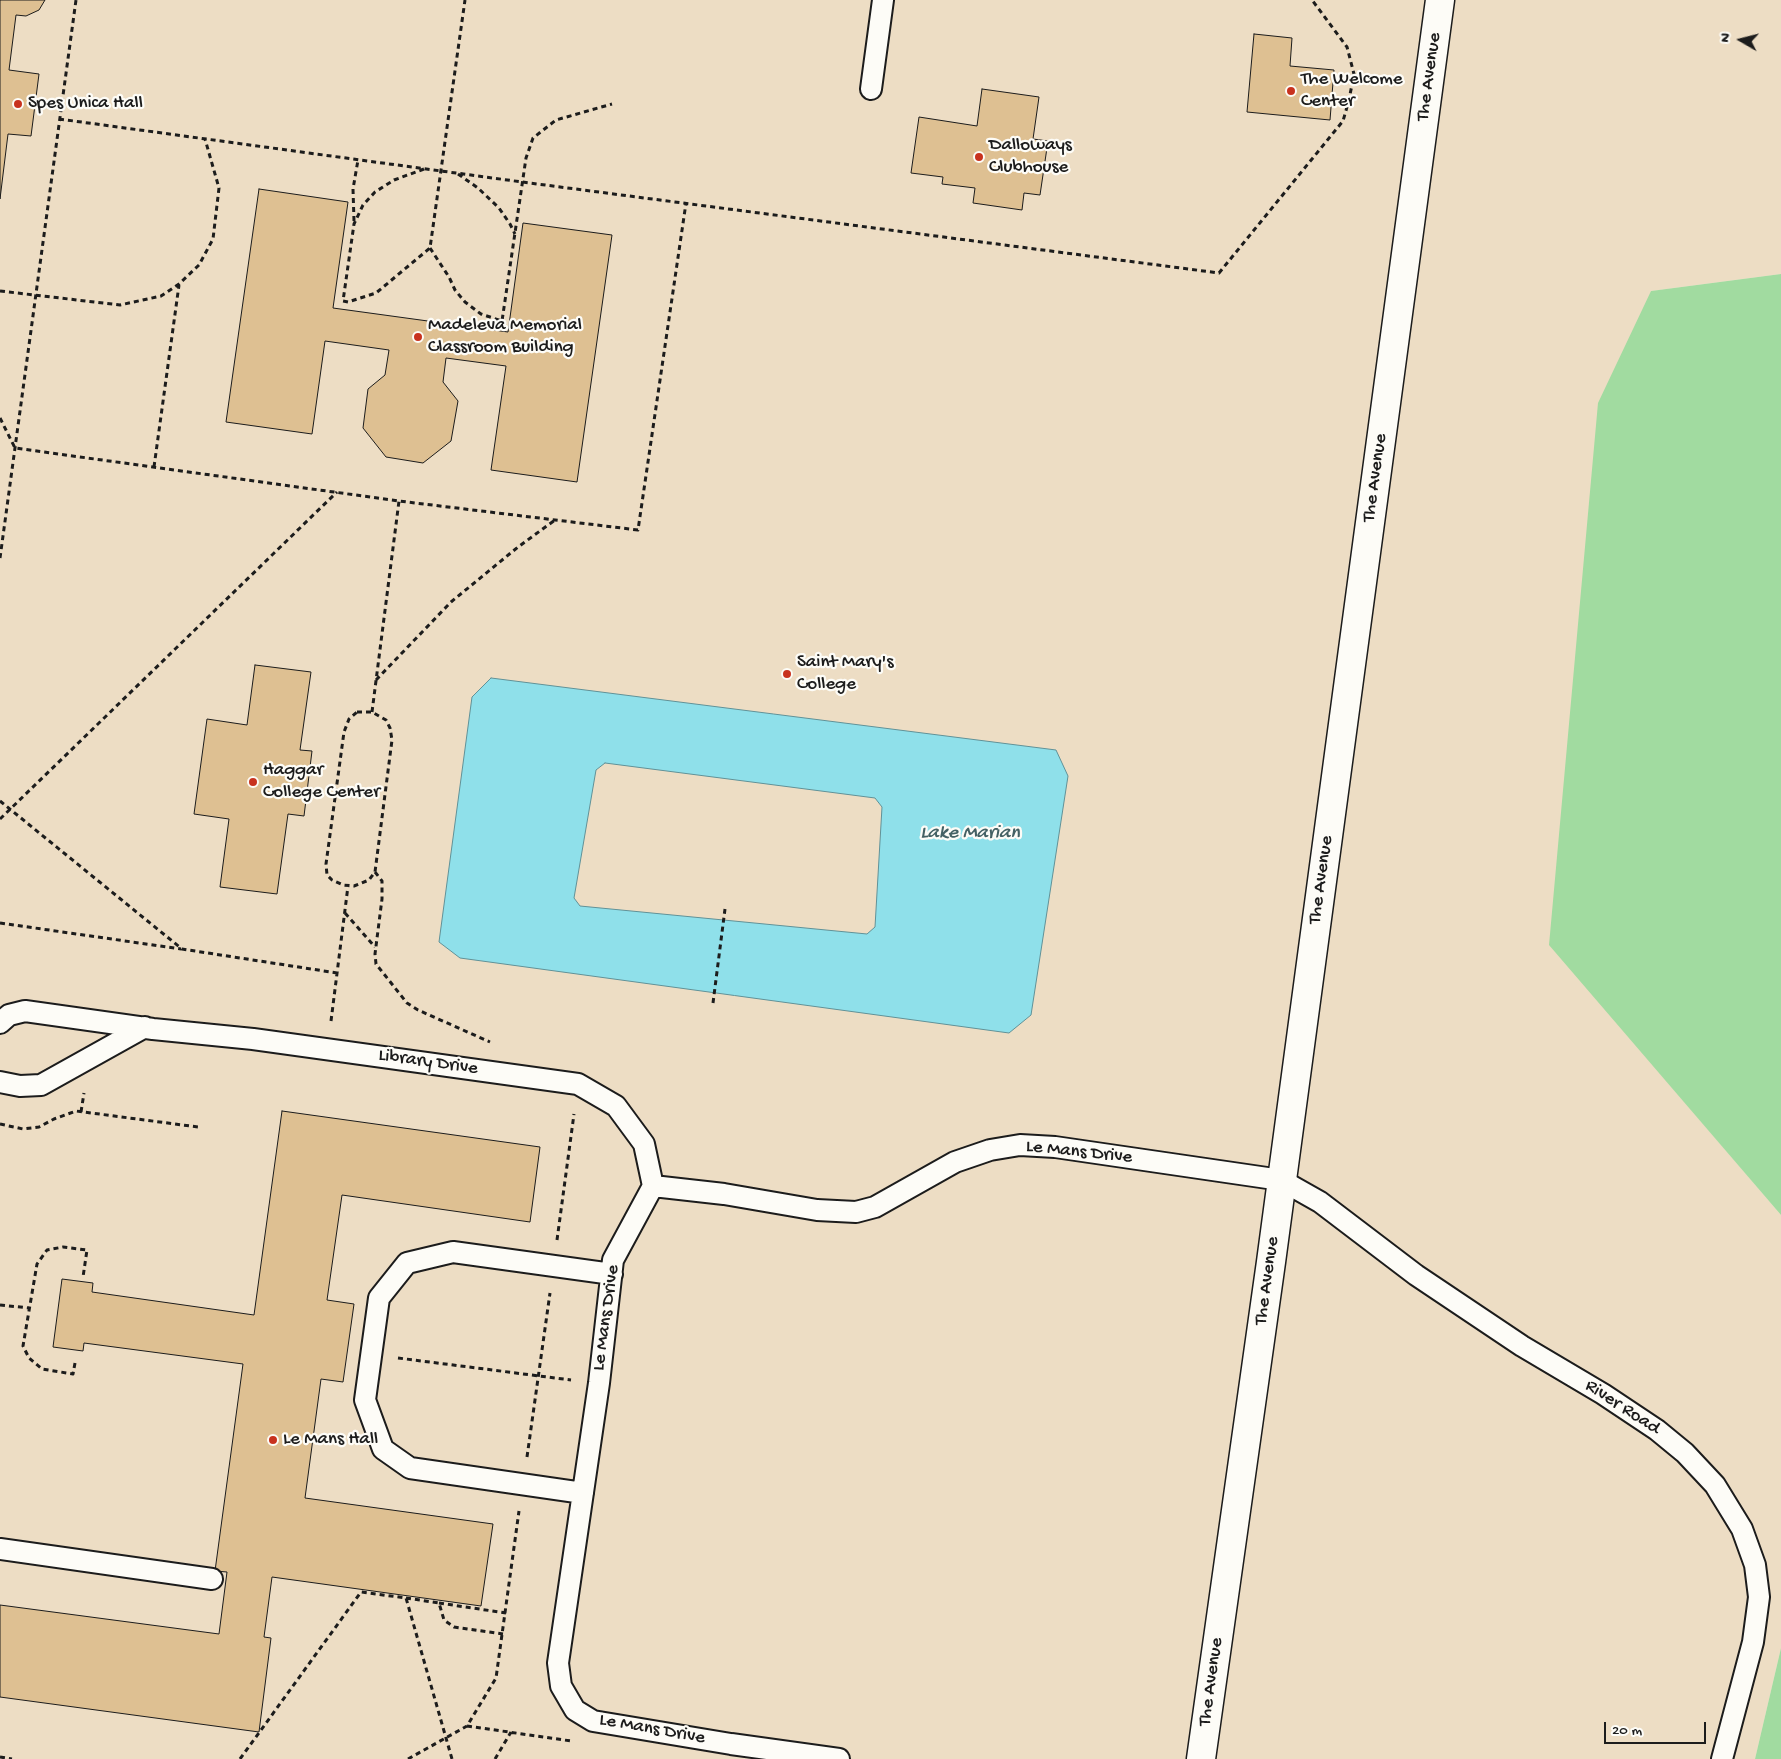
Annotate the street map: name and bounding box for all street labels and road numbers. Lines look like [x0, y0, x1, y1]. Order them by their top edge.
street label: The Avenue [1413, 31, 1447, 123]
street label: The Avenue [1359, 432, 1393, 524]
street label: The Avenue [1305, 834, 1339, 926]
street label: Library Drive [377, 1045, 479, 1081]
street label: Le Mans Drive [1025, 1136, 1133, 1170]
street label: The Avenue [1251, 1235, 1285, 1327]
street label: Le Mans Drive [588, 1263, 626, 1373]
street label: River Road [1580, 1375, 1664, 1441]
street label: The Avenue [1195, 1636, 1229, 1728]
street label: Le Mans Drive [597, 1709, 707, 1751]

